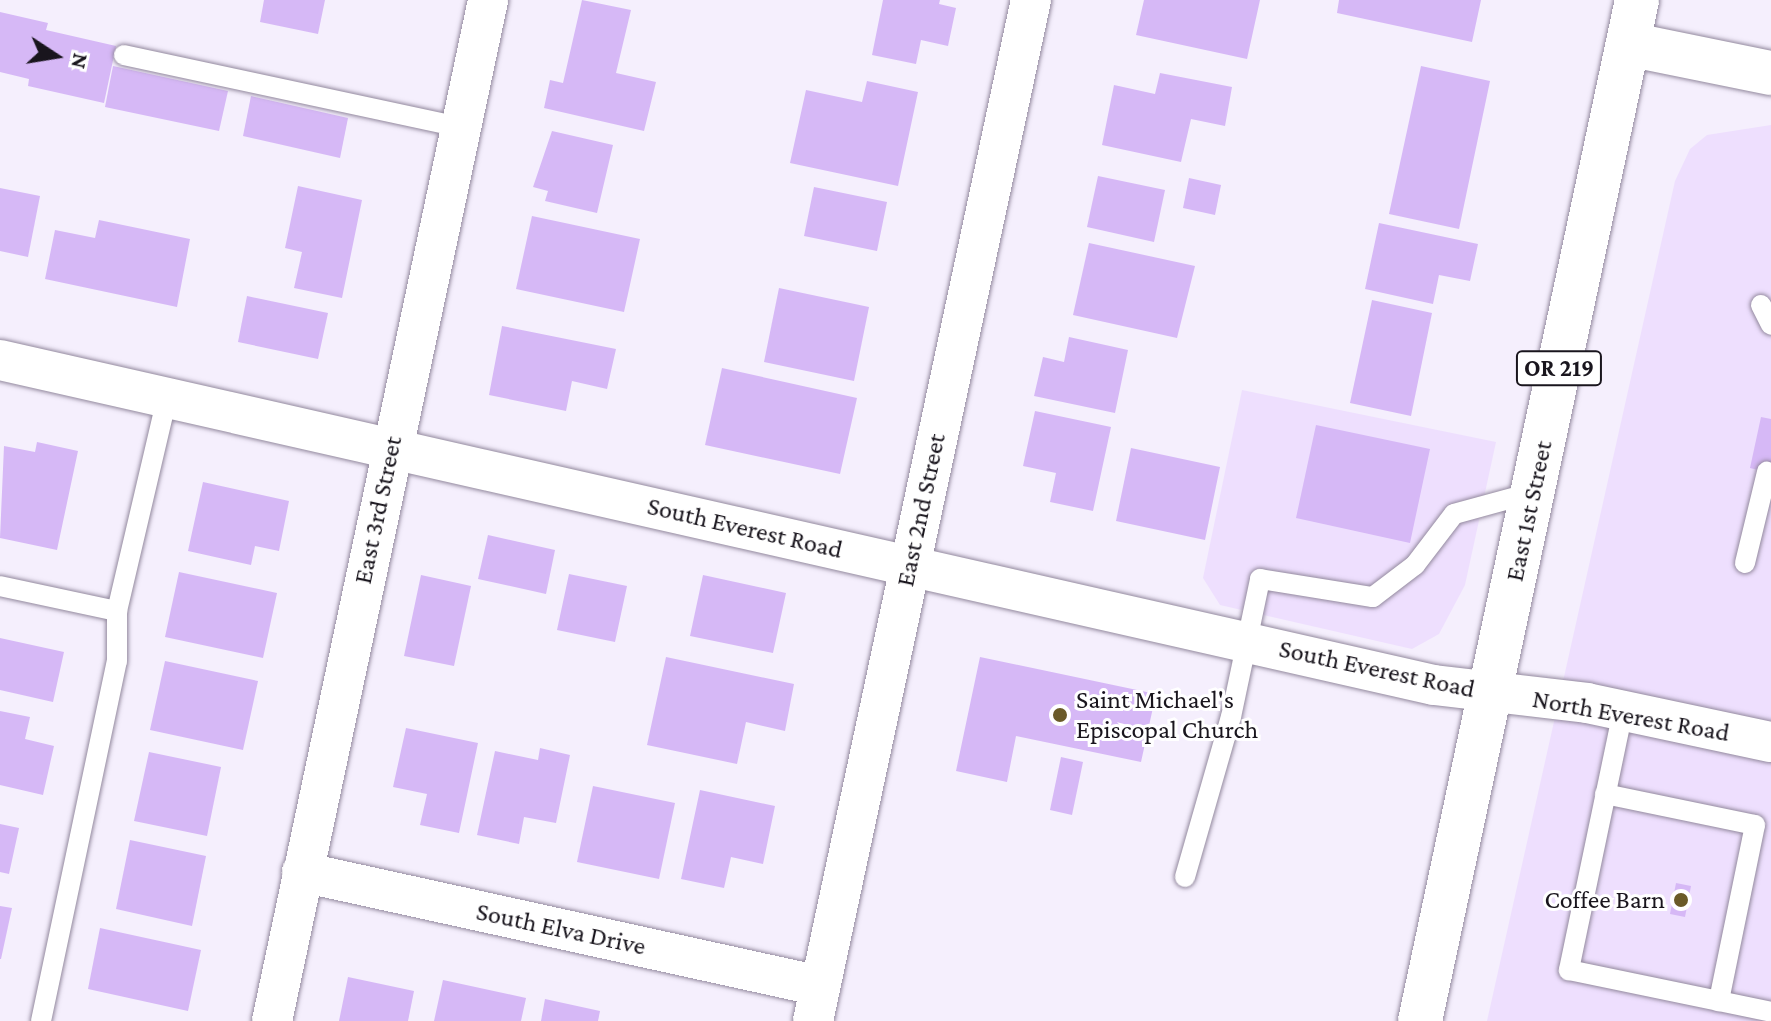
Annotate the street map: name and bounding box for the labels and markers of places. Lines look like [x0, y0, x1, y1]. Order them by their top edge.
place label: Saint Michael's Episcopal Church [1076, 684, 1258, 746]
marker: Saint Michael's Episcopal Church [1051, 706, 1069, 724]
place label: Coffee Barn [1544, 884, 1665, 916]
marker: Coffee Barn [1672, 891, 1690, 909]

